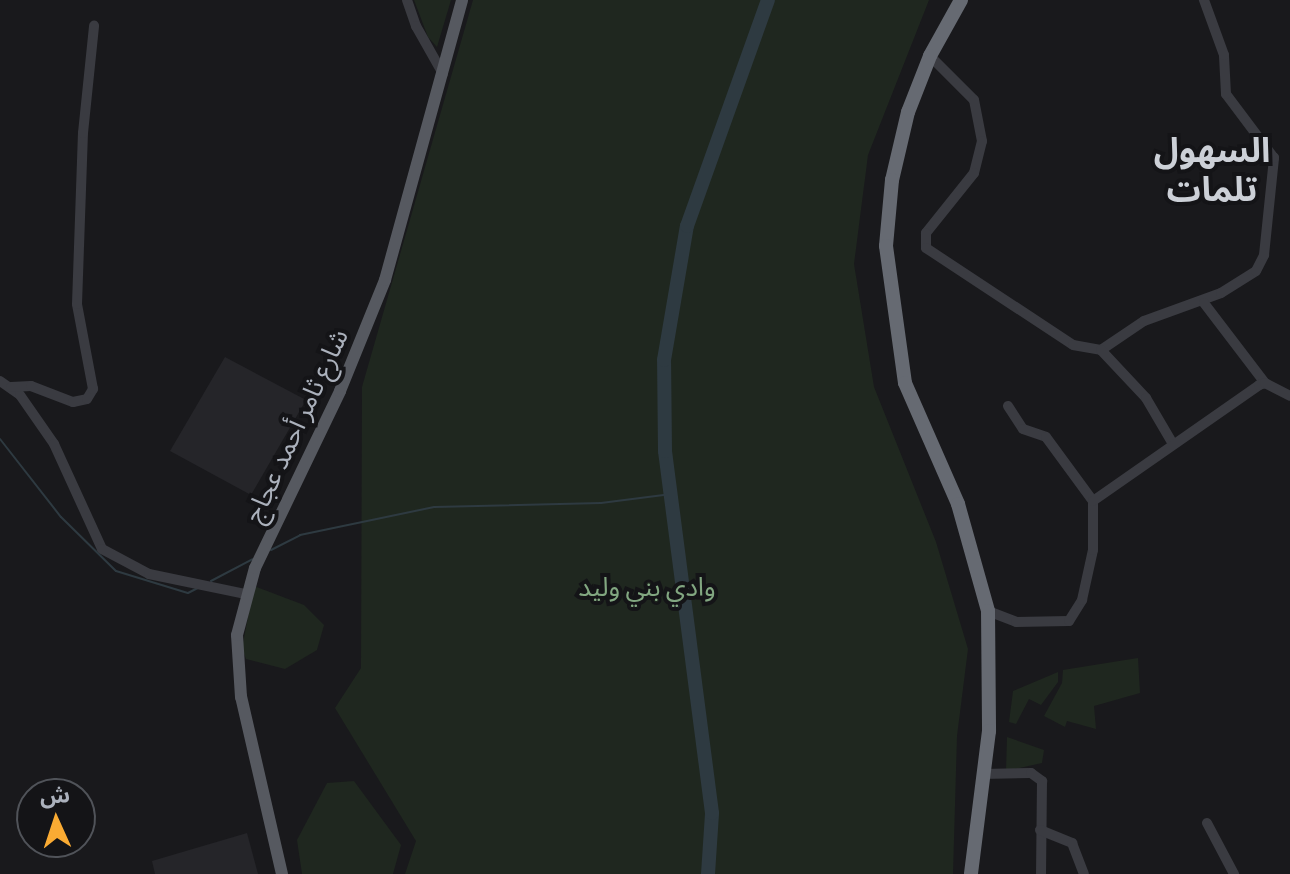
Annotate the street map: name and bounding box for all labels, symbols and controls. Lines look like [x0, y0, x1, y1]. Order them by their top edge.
district label: السهول تلمات [1154, 131, 1270, 210]
street label: شارع ثامر أحمد عجاج [239, 324, 355, 528]
park label: وادي بني وليد [578, 572, 716, 604]
north arrow [16, 778, 96, 858]
text: ش [39, 779, 71, 813]

